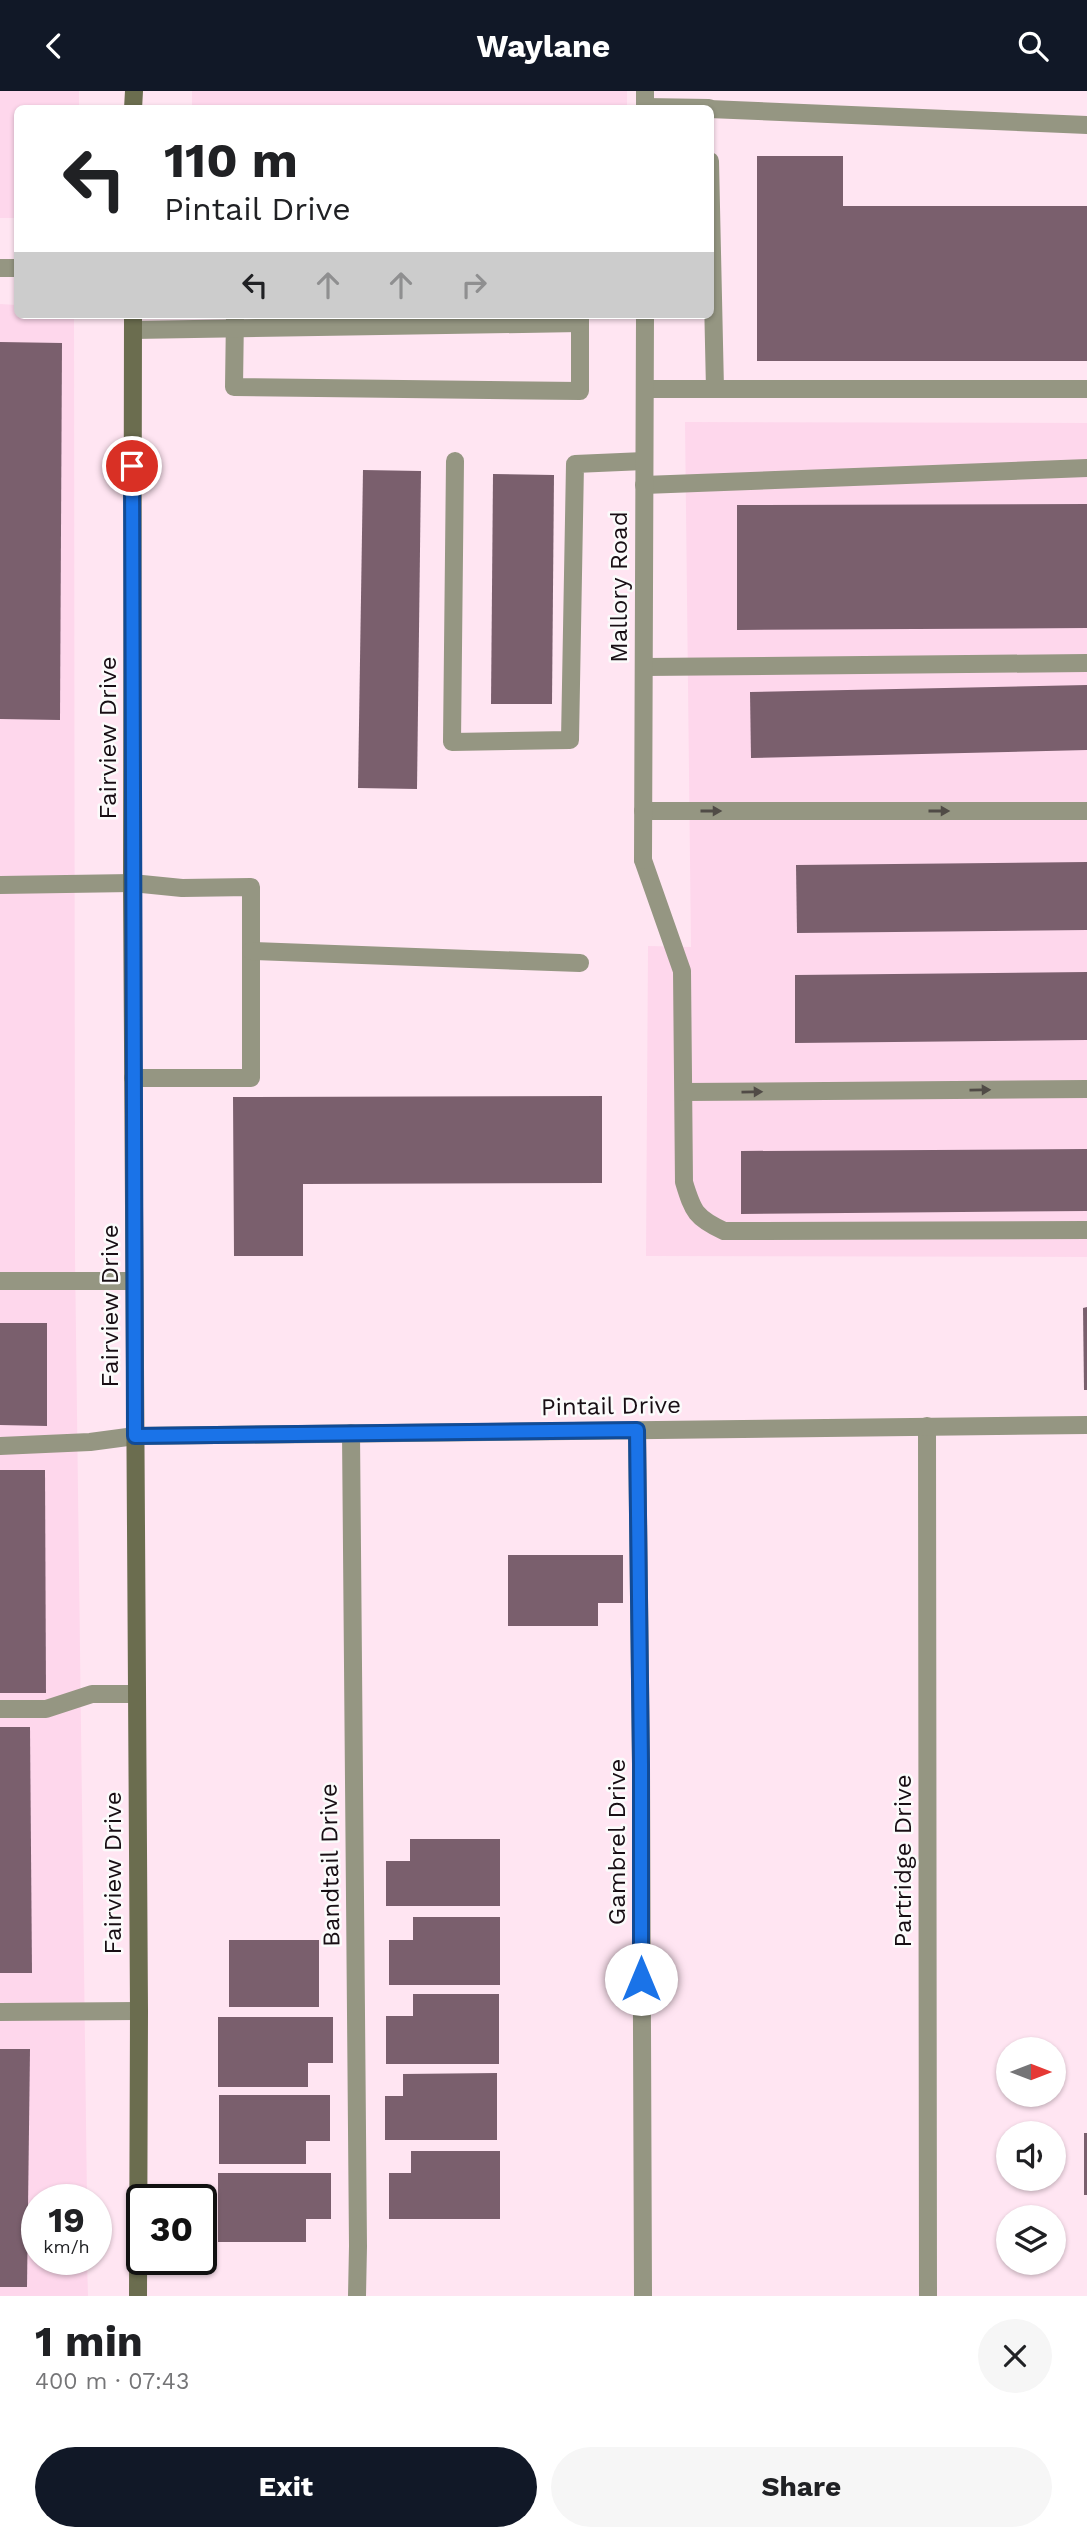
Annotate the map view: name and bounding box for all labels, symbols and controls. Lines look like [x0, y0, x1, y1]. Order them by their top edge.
icon: back [35, 27, 73, 65]
text: Waylane [477, 27, 610, 65]
icon: search [1014, 27, 1052, 65]
text: 110 m [164, 131, 298, 189]
icon: left [49, 133, 140, 224]
text: Pintail Drive [164, 190, 351, 228]
icon: left [236, 266, 274, 304]
icon: ahead [309, 266, 347, 304]
icon: ahead [382, 266, 420, 304]
icon: right [455, 266, 493, 304]
pin [102, 436, 162, 496]
icon: arrive [113, 447, 151, 485]
street label: Mallory Road [605, 511, 633, 663]
street label: Fairview Drive [94, 656, 122, 820]
one-way arrow [701, 805, 723, 817]
one-way arrow [928, 805, 950, 817]
one-way arrow [969, 1084, 991, 1095]
one-way arrow [741, 1086, 763, 1098]
street label: Fairview Drive [96, 1224, 124, 1388]
street label: Pintail Drive [541, 1391, 681, 1421]
street label: Gambrel Drive [603, 1759, 631, 1925]
street label: Partridge Drive [889, 1774, 917, 1948]
street label: Bandtail Drive [315, 1783, 345, 1947]
street label: Fairview Drive [99, 1791, 127, 1955]
position arrow [604, 1942, 678, 2016]
north arrow [996, 2037, 1066, 2107]
map controls [996, 2037, 1066, 2275]
button: sound [996, 2121, 1066, 2191]
speed limit sign: 30 [126, 2184, 217, 2275]
text: 19 [48, 2199, 85, 2241]
button: layers [996, 2205, 1066, 2275]
text: km/h [43, 2236, 90, 2257]
text: 1 min [35, 2317, 143, 2366]
button: close [978, 2319, 1052, 2393]
text: 400 m · 07:43 [35, 2368, 189, 2395]
button: Exit [35, 2447, 537, 2527]
button: Share [551, 2447, 1052, 2527]

